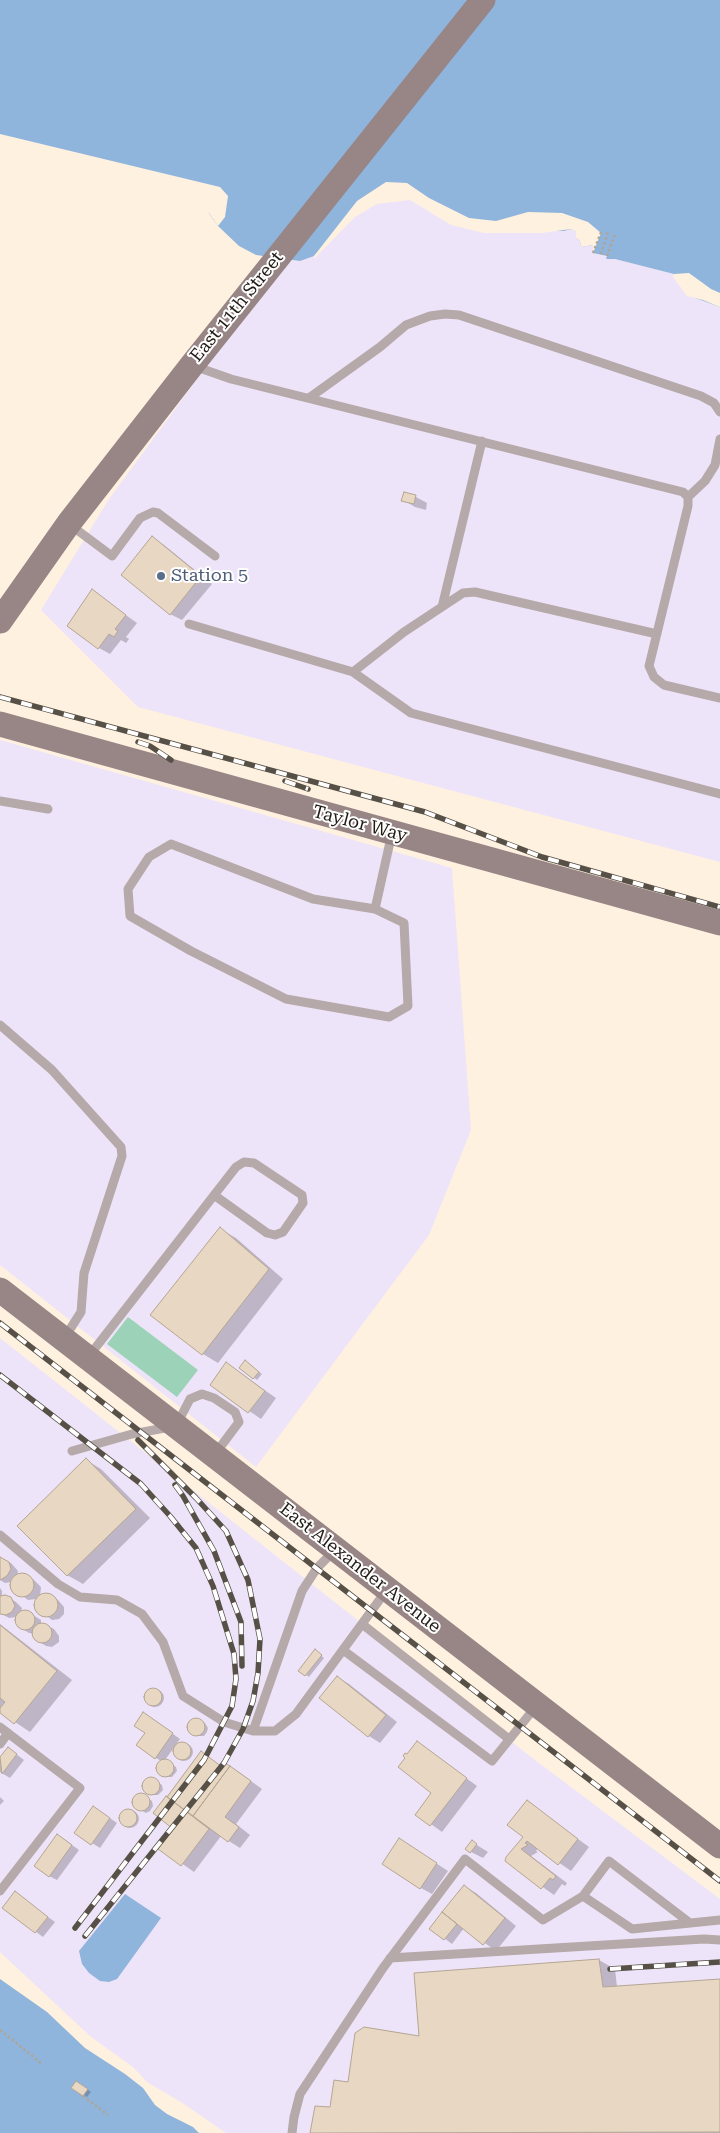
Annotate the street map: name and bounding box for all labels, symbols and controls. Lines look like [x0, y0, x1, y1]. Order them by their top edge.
street label: East 11th Street [186, 247, 288, 367]
place label: Station 5 [171, 565, 248, 587]
marker: Station 5 [155, 570, 167, 582]
street label: Taylor Way [310, 801, 410, 847]
street label: East Alexander Avenue [275, 1498, 445, 1638]

